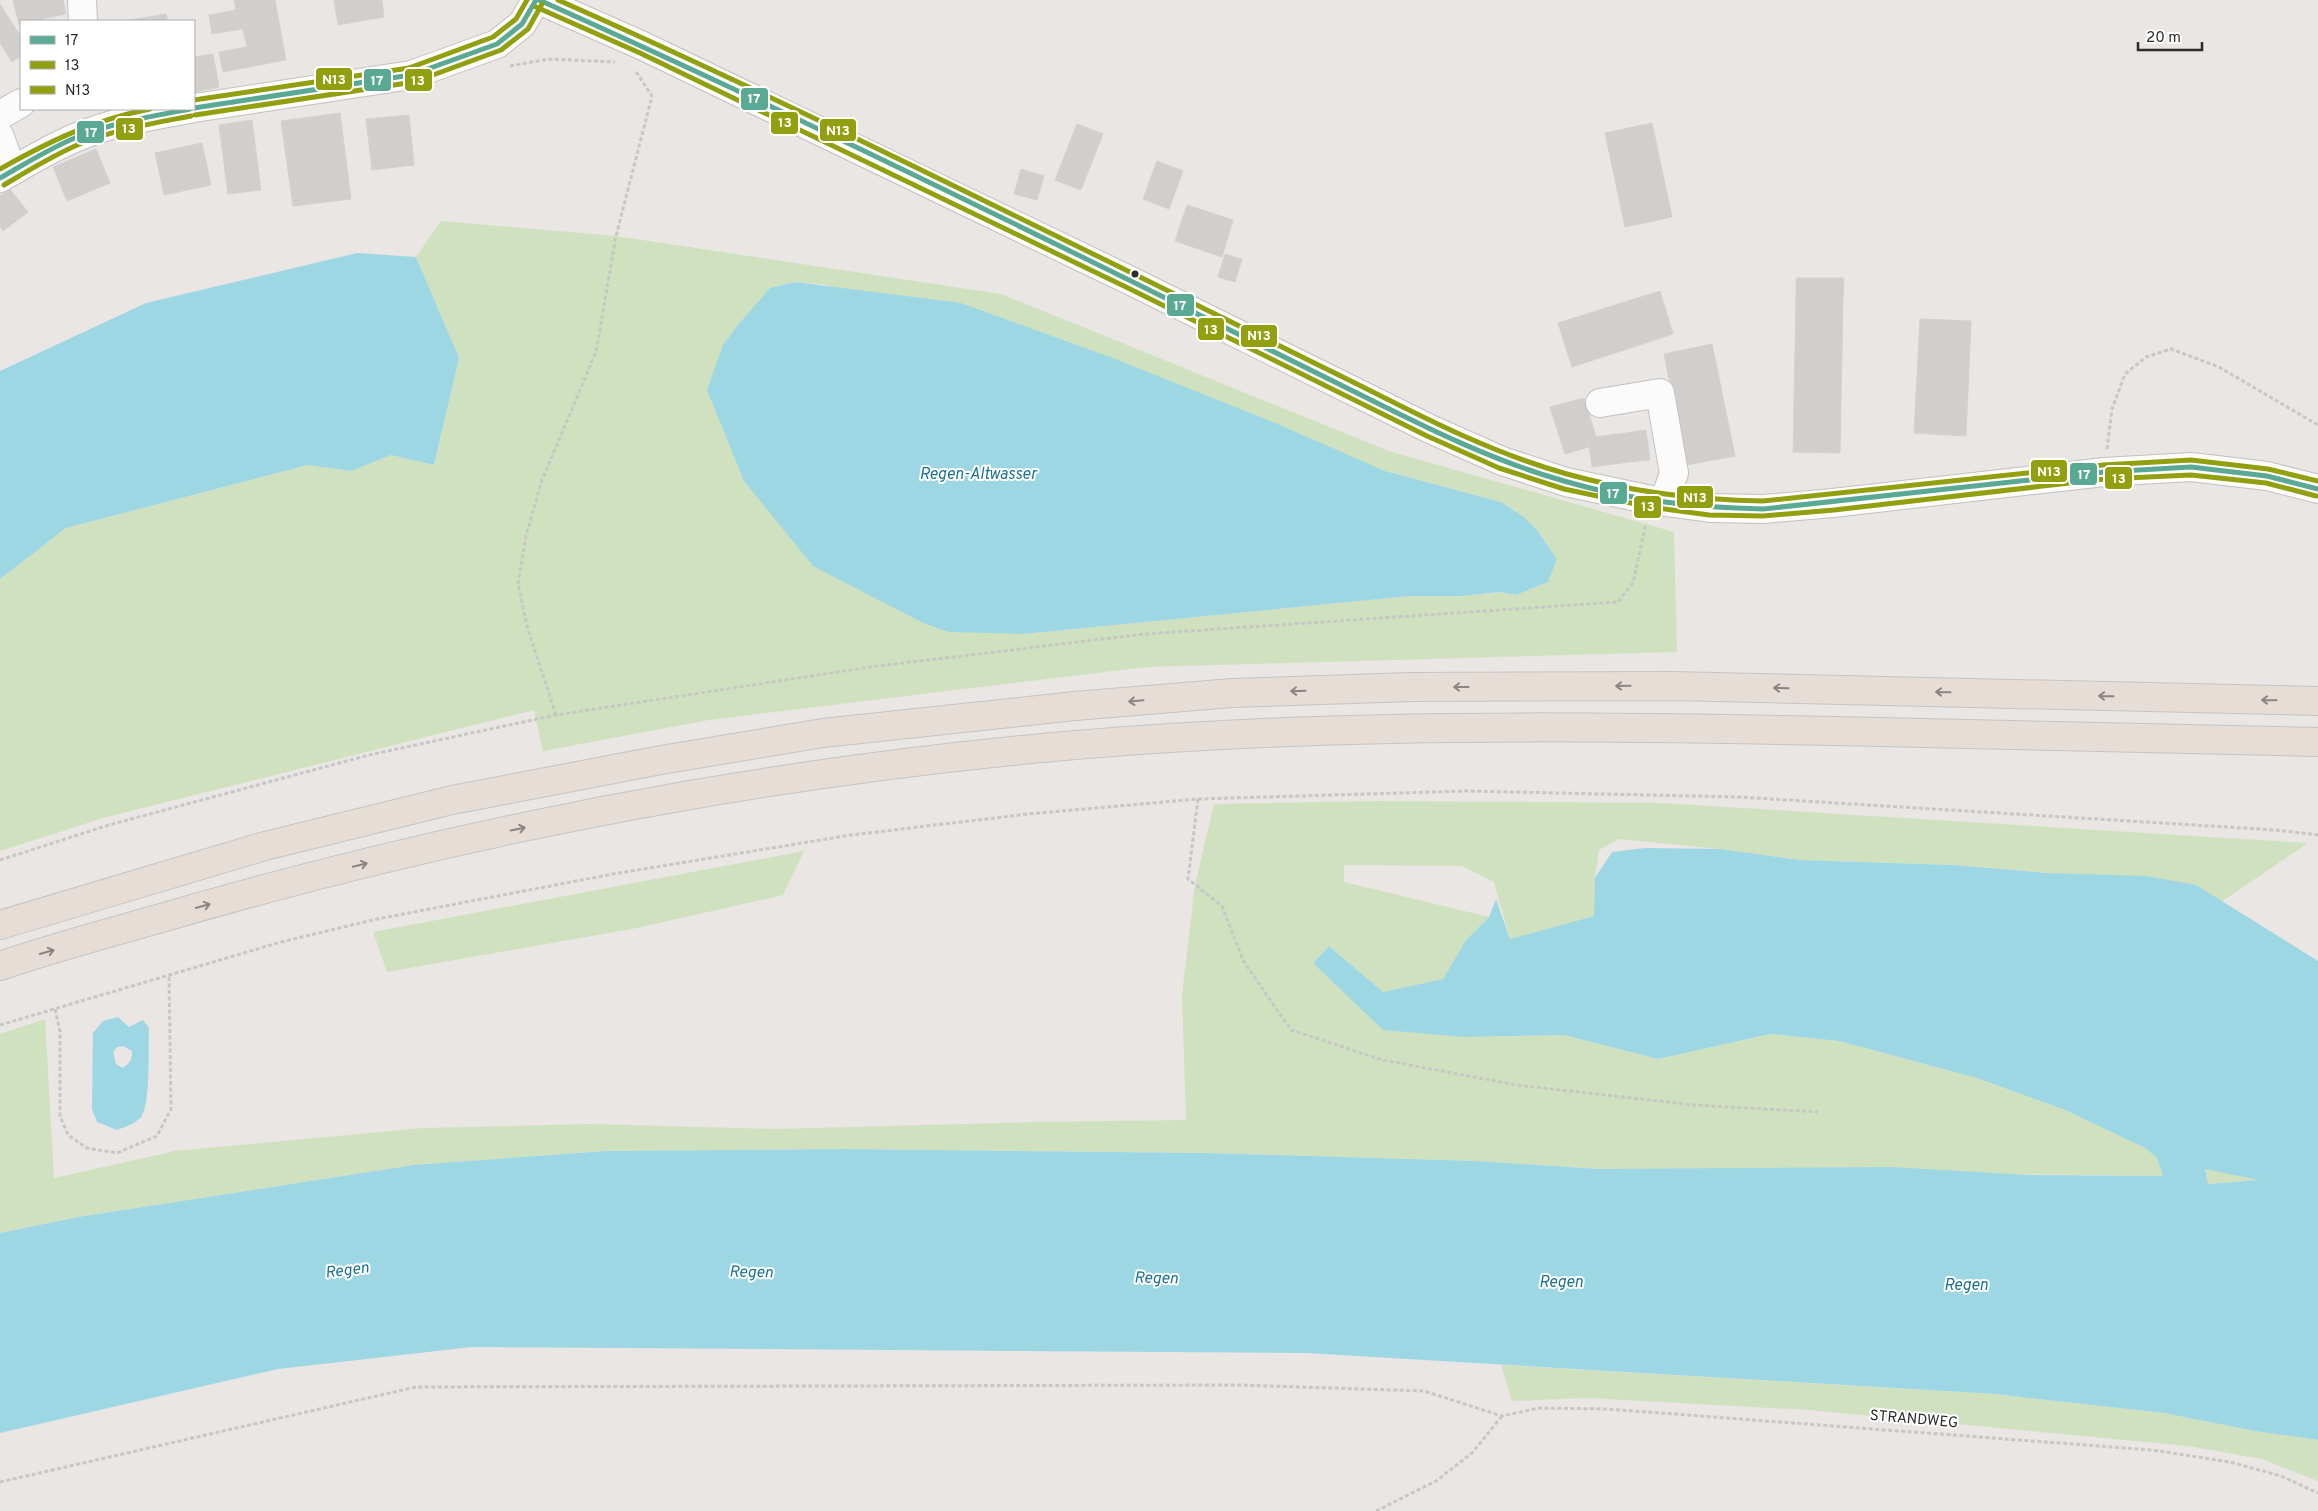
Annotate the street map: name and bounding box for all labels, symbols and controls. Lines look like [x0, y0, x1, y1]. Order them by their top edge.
legend [20, 20, 195, 110]
scale bar [2138, 20, 2202, 52]
text: 20 m [2146, 29, 2181, 48]
text: 17 [65, 32, 79, 51]
text: 13 [65, 57, 80, 76]
line badge: N13 [315, 67, 353, 91]
line badge: 17 [363, 68, 392, 92]
line badge: 13 [404, 68, 433, 92]
text: N13 [322, 72, 346, 89]
text: 17 [370, 73, 384, 90]
text: 13 [411, 73, 425, 90]
text: N13 [65, 82, 90, 101]
line badge: 17 [740, 87, 769, 111]
text: 17 [747, 91, 761, 108]
line badge: 13 [770, 111, 799, 135]
text: 13 [778, 115, 792, 132]
line badge: 13 [115, 117, 144, 141]
line badge: N13 [819, 118, 857, 142]
line badge: 17 [76, 120, 105, 144]
text: 13 [122, 121, 136, 138]
text: N13 [826, 123, 850, 140]
text: 17 [84, 125, 98, 142]
unlabelled marker [1130, 269, 1140, 279]
line badge: 17 [1166, 293, 1195, 317]
text: 17 [1173, 298, 1187, 315]
line badge: 13 [1197, 317, 1225, 341]
text: 13 [1204, 322, 1218, 339]
line badge: N13 [1240, 324, 1278, 348]
text: N13 [1247, 328, 1271, 345]
line badge: N13 [2030, 459, 2068, 483]
line badge: 17 [2069, 462, 2098, 486]
text: N13 [2037, 464, 2061, 481]
water label: Regen-Altwasser [919, 465, 1038, 485]
line badge: 13 [2104, 466, 2133, 490]
text: 17 [2077, 467, 2091, 484]
text: 13 [2112, 471, 2126, 488]
line badge: 17 [1599, 481, 1628, 505]
line badge: N13 [1676, 485, 1714, 509]
text: 17 [1606, 486, 1620, 503]
text: N13 [1683, 490, 1707, 507]
line badge: 13 [1633, 495, 1662, 519]
text: 13 [1641, 499, 1655, 516]
one-way arrow [1453, 682, 1470, 692]
one-way arrow [1616, 682, 1632, 691]
one-way arrow [1773, 684, 1789, 693]
one-way arrow [1291, 686, 1307, 695]
one-way arrow [1936, 688, 1952, 697]
one-way arrow [2098, 691, 2114, 701]
one-way arrow [2262, 695, 2278, 705]
one-way arrow [1129, 696, 1145, 706]
one-way arrow [510, 823, 526, 833]
one-way arrow [351, 860, 367, 869]
one-way arrow [194, 900, 210, 910]
one-way arrow [38, 946, 54, 956]
water label: Regen [324, 1258, 370, 1284]
water label: Regen [729, 1263, 773, 1283]
water label: Regen [1134, 1269, 1178, 1289]
water label: Regen [1539, 1273, 1583, 1293]
water label: Regen [1944, 1276, 1988, 1296]
street label: STRANDWEG [1869, 1407, 1959, 1433]

